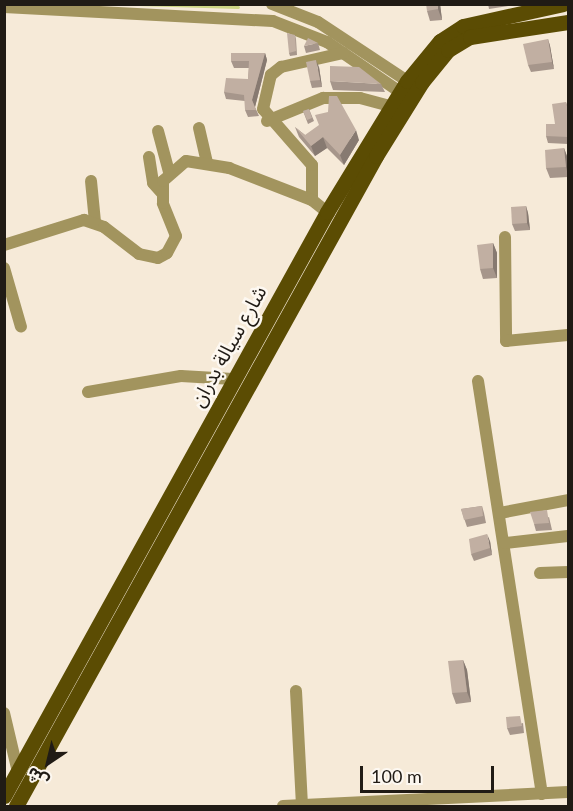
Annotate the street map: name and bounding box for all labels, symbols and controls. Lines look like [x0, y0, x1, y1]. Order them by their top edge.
street label: شارع سيالة بدران [185, 281, 271, 411]
north arrow [18, 733, 78, 793]
scale bar [363, 754, 496, 792]
text: ش [23, 764, 52, 792]
text: 100 m [371, 765, 422, 787]

